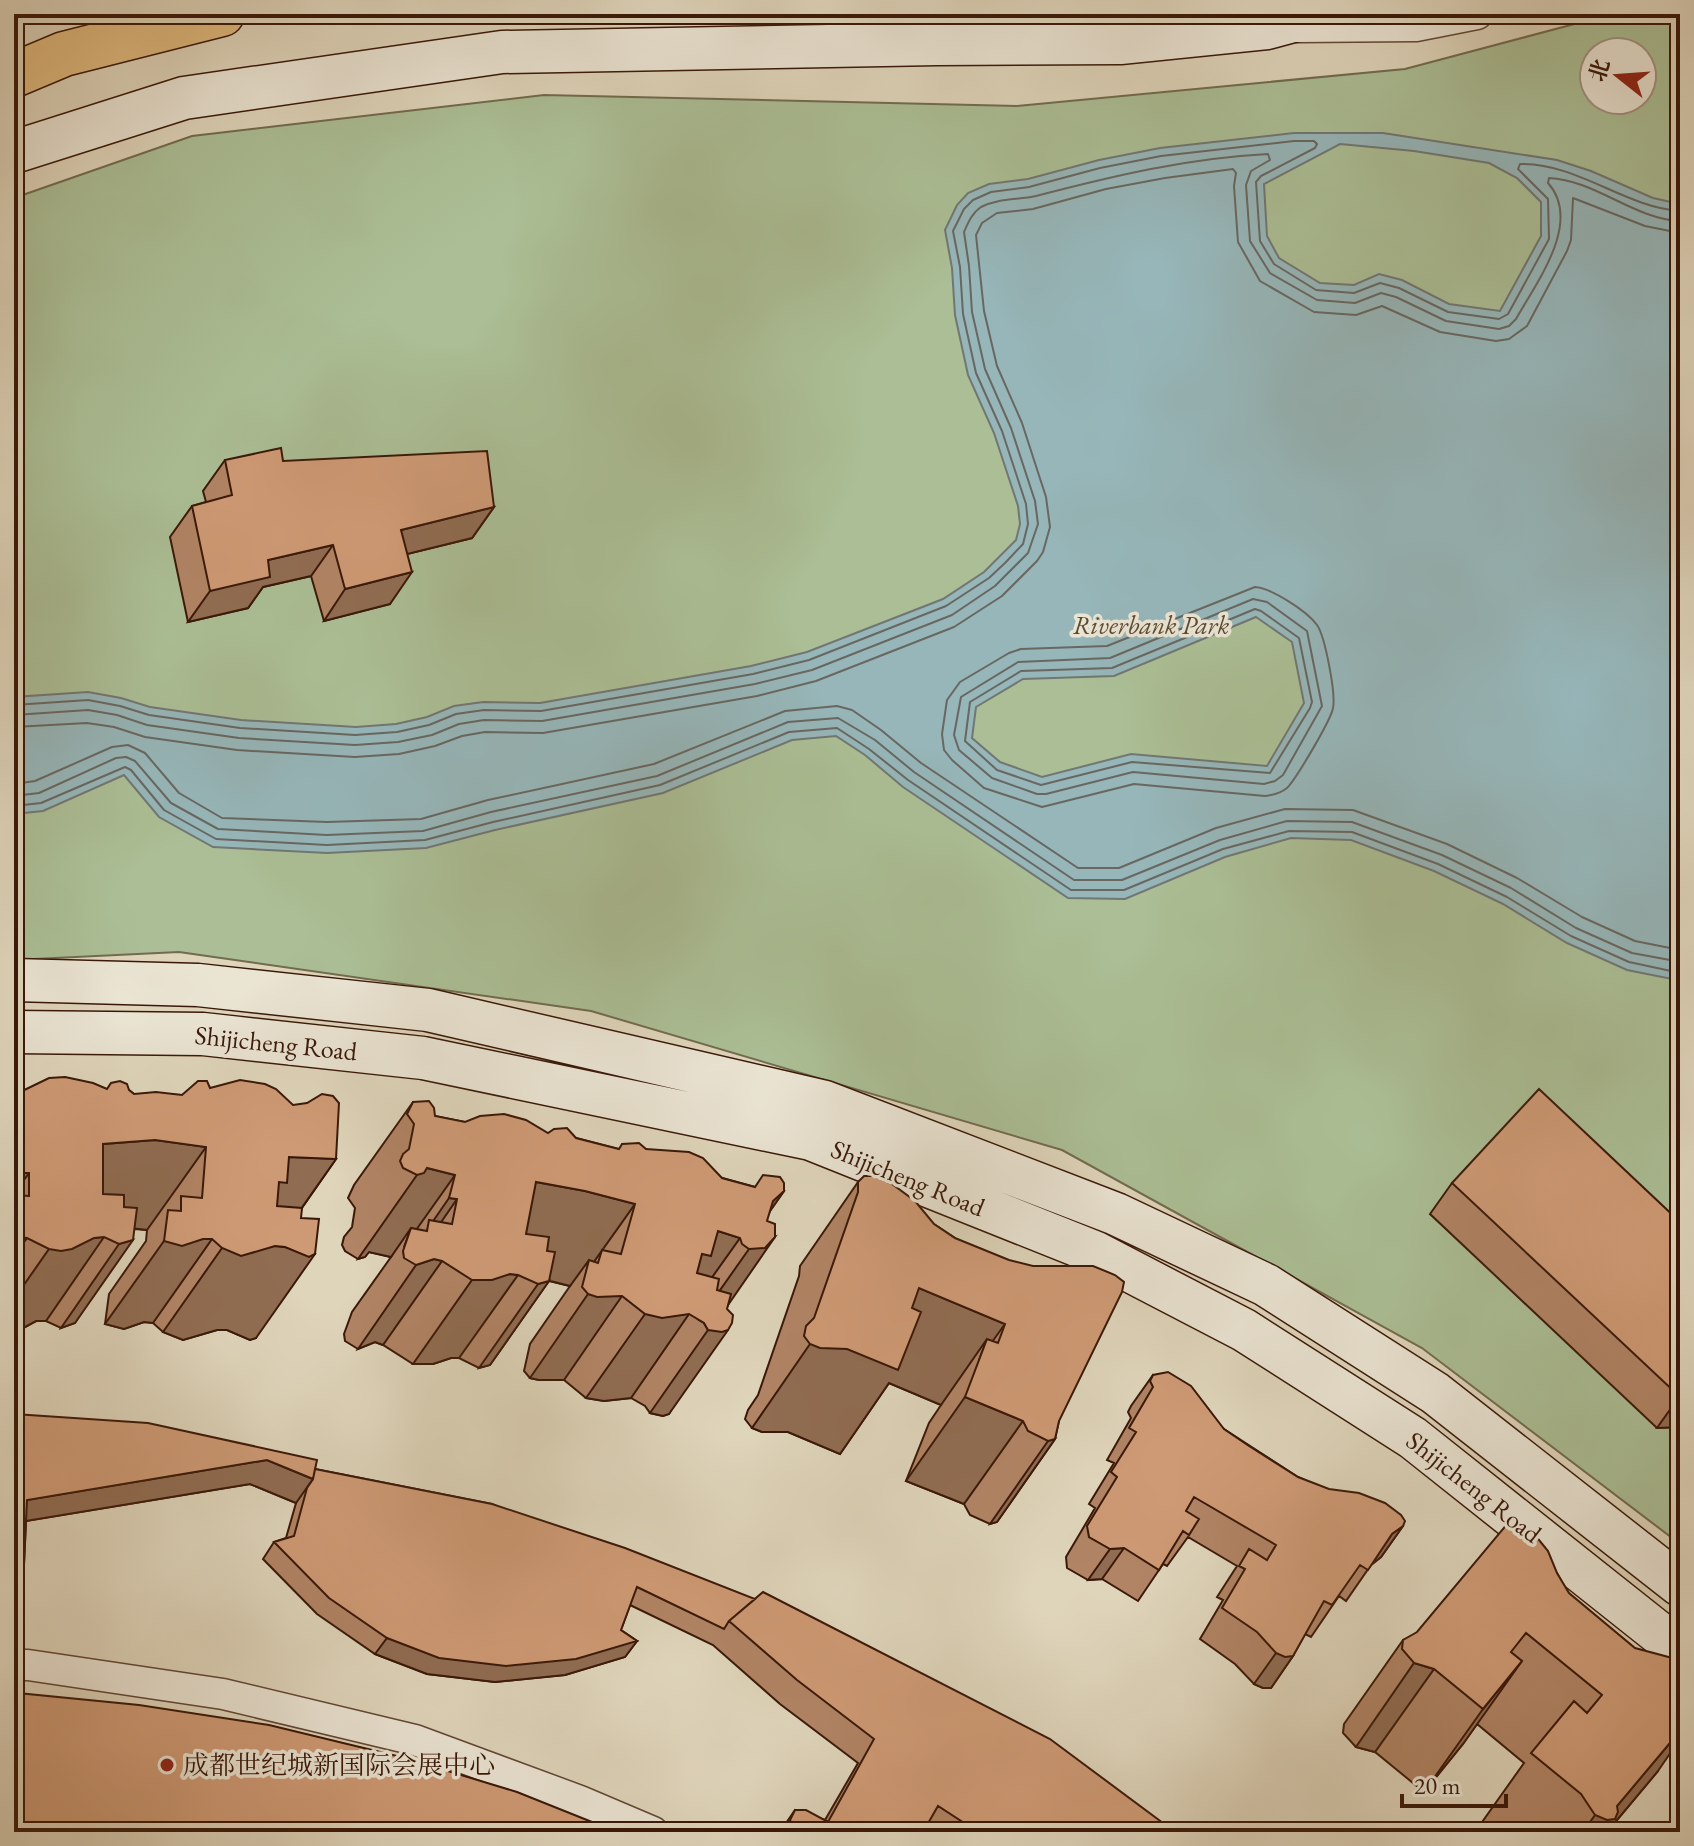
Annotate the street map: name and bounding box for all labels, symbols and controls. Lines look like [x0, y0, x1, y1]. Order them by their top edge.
north arrow [1578, 36, 1658, 116]
text: 北 [1582, 56, 1616, 85]
park label: Riverbank Park [1073, 608, 1229, 642]
street label: Shijicheng Road [193, 1018, 360, 1069]
street label: Shijicheng Road [826, 1132, 991, 1225]
street label: Shijicheng Road [1399, 1423, 1549, 1551]
place label: 成都世纪城新国际会展中心 [183, 1748, 495, 1782]
marker: 成都世纪城新国际会展中心 [158, 1756, 176, 1774]
scale bar [1402, 1758, 1506, 1808]
text: 20 m [1414, 1770, 1461, 1801]

